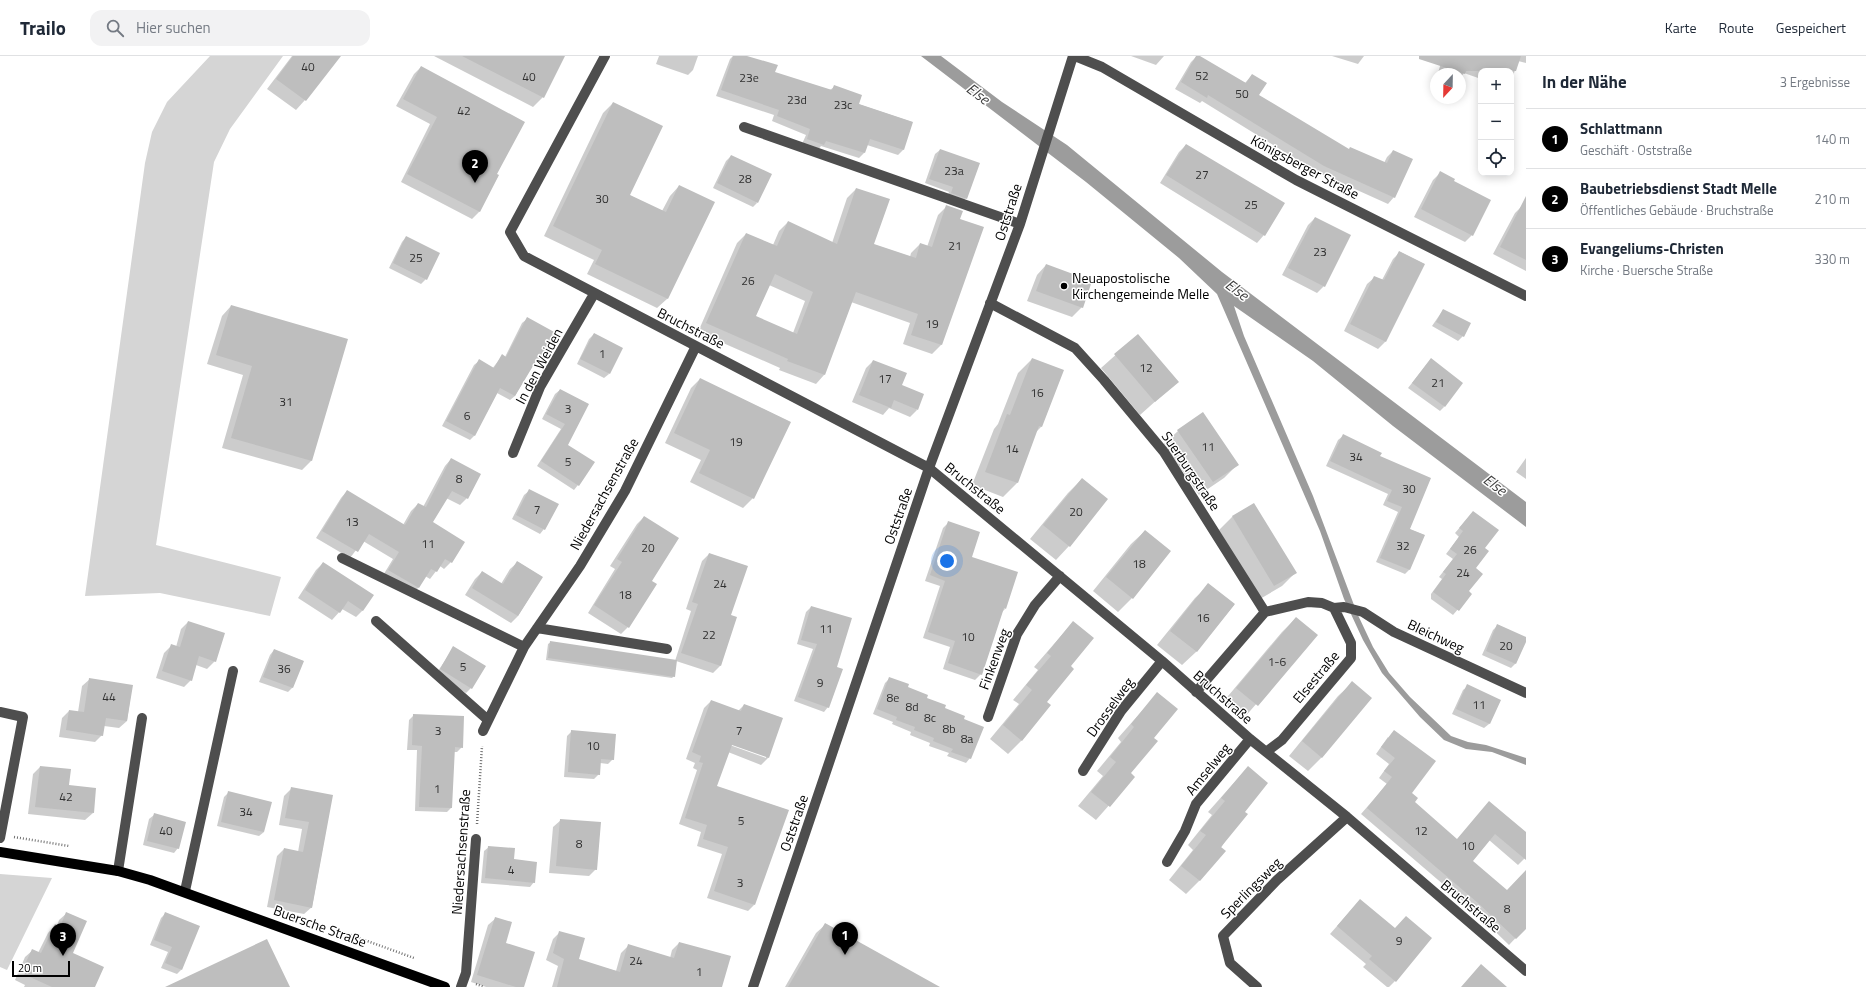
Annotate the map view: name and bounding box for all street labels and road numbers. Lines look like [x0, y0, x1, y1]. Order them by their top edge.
street label: Königsberger Straße [1247, 129, 1363, 204]
street label: Oststraße [988, 181, 1027, 243]
street label: Bruchstraße [654, 302, 728, 353]
street label: In den Weiden [510, 324, 567, 408]
street label: Suerburgstraße [1157, 427, 1226, 515]
street label: Niedersachsenstraße [564, 434, 643, 554]
street label: Bruchstraße [940, 457, 1010, 519]
street label: Oststraße [878, 484, 917, 547]
street label: Bleichweg [1404, 613, 1468, 658]
street label: Finkenweg [973, 625, 1014, 692]
street label: Elsestraße [1287, 646, 1344, 708]
street label: Bruchstraße [1189, 665, 1258, 728]
street label: Drosselweg [1081, 672, 1138, 741]
street label: Amselweg [1180, 738, 1235, 799]
street label: Niedersachsenstraße [446, 789, 475, 915]
street label: Oststraße [774, 791, 813, 854]
street label: Sperlingsweg [1215, 852, 1286, 923]
street label: Bruchstraße [1437, 874, 1506, 937]
street label: Buersche Straße [271, 899, 370, 952]

